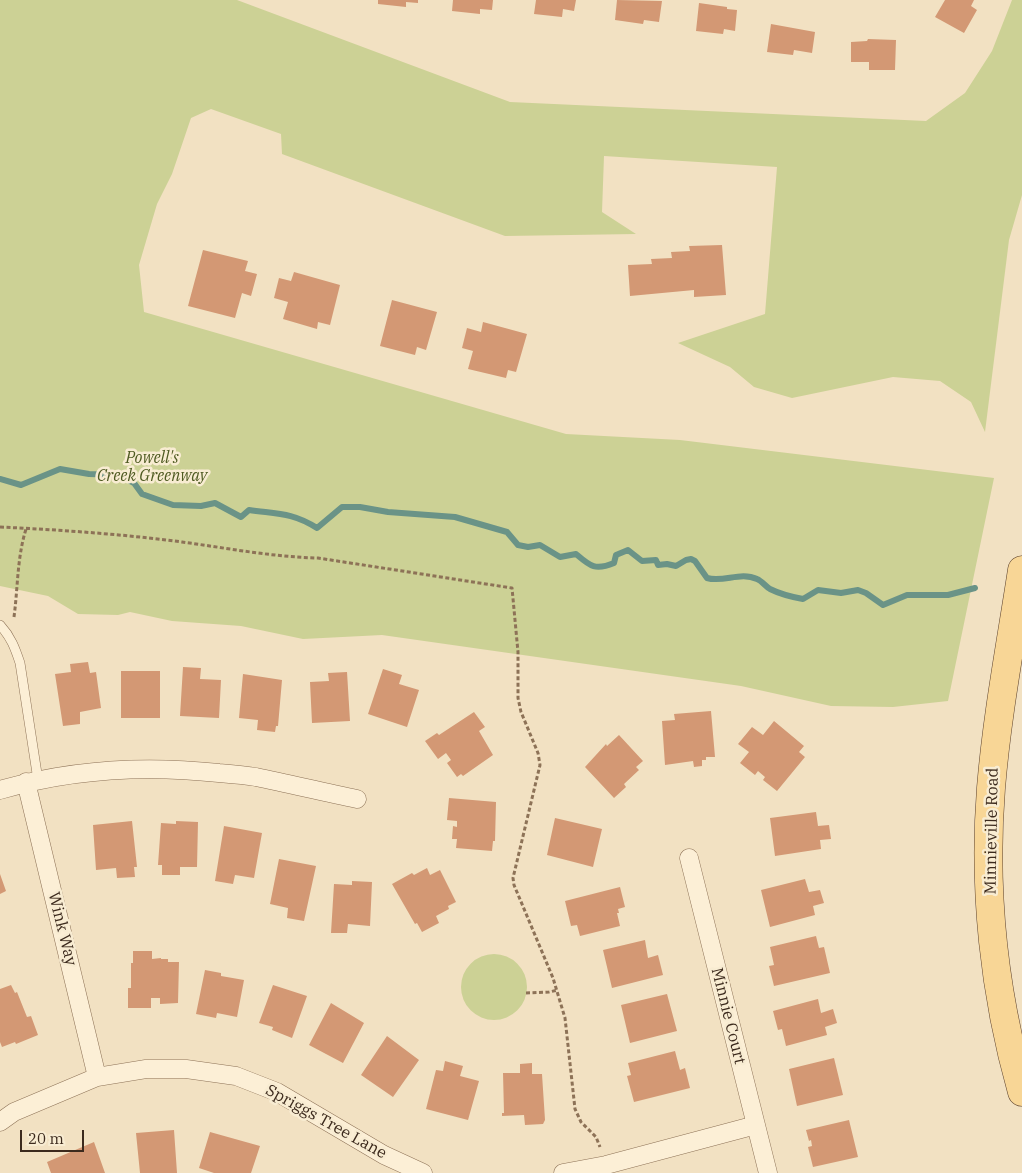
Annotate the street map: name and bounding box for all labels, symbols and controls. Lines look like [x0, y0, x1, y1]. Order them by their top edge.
park label: Powell's Creek Greenway [97, 448, 207, 486]
street label: Minnieville Road [981, 767, 1003, 895]
street label: Wink Way [44, 890, 80, 968]
street label: Minnie Court [707, 966, 749, 1066]
street label: Spriggs Tree Lane [262, 1081, 390, 1163]
scale bar [22, 1120, 86, 1152]
text: 20 m [28, 1129, 64, 1148]

